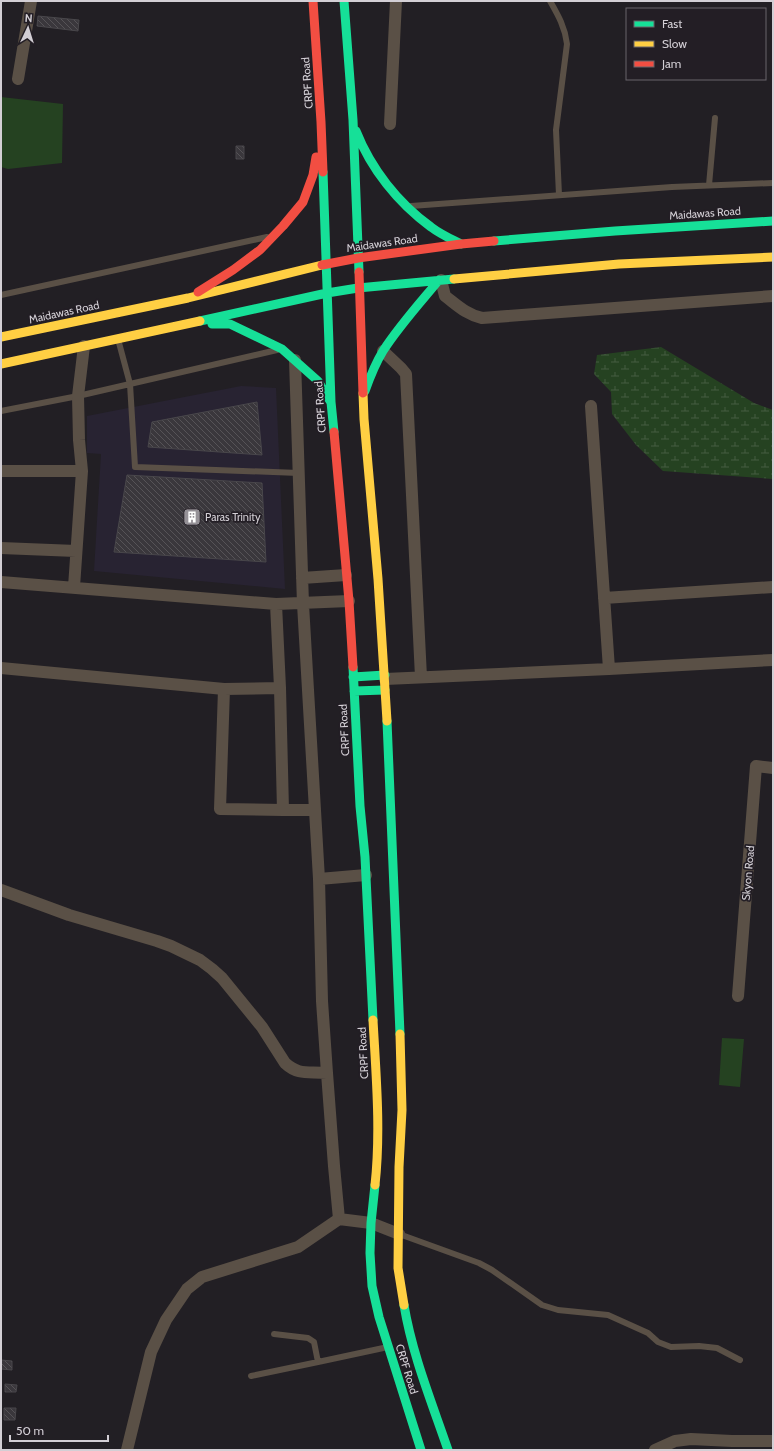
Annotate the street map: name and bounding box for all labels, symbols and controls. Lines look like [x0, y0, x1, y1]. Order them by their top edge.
north arrow [8, 8, 48, 48]
legend [626, 8, 766, 80]
text: N [24, 11, 33, 25]
text: Fast [662, 16, 682, 31]
text: Slow [662, 36, 687, 51]
text: Jam [661, 56, 681, 71]
street label: CRPF Road [298, 57, 316, 109]
street label: Maidawas Road [669, 204, 741, 222]
street label: Maidawas Road [345, 231, 419, 255]
street label: Maidawas Road [27, 298, 101, 326]
street label: CRPF Road [311, 381, 329, 433]
building icon: Paras Trinity [182, 507, 202, 527]
place label: Paras Trinity [205, 510, 261, 524]
street label: CRPF Road [336, 704, 352, 756]
street label: Skyon Road [739, 845, 757, 901]
street label: CRPF Road [355, 1027, 371, 1079]
street label: CRPF Road [393, 1342, 421, 1396]
scale bar [10, 1417, 108, 1443]
text: 50 m [16, 1423, 44, 1438]

